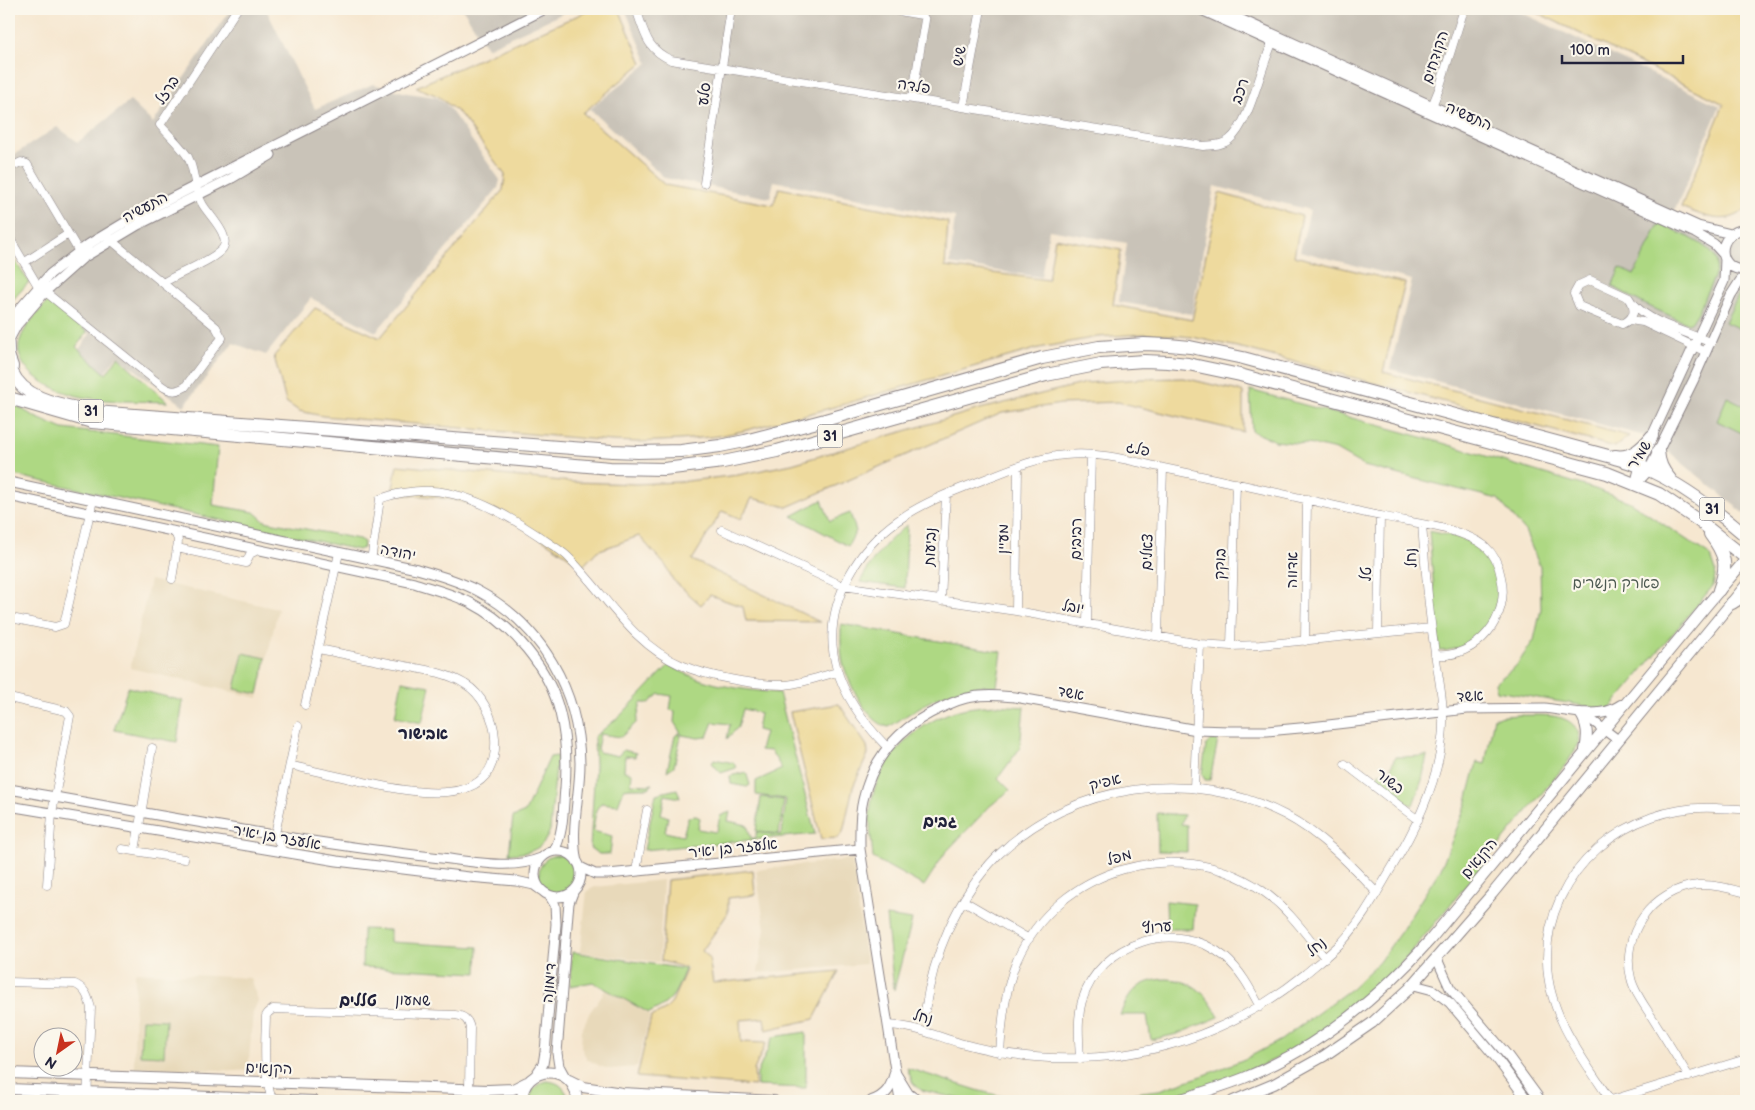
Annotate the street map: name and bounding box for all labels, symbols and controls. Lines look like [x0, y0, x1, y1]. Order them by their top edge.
street label: הקודחים [1418, 28, 1453, 86]
scale bar [1562, 32, 1684, 64]
text: 100 m [1570, 41, 1610, 60]
street label: שיש [948, 44, 971, 68]
street label: ברזל [151, 72, 184, 108]
street label: פלדה [896, 75, 932, 98]
street label: רכב [1227, 76, 1254, 107]
street label: סלע [693, 81, 716, 107]
street label: התעשיה [1443, 98, 1495, 135]
street label: התעשיה [119, 188, 171, 227]
road number: 31 [78, 400, 104, 422]
road number: 31 [818, 424, 842, 448]
street label: שמיר [1623, 437, 1656, 474]
street label: פלג [1124, 438, 1152, 461]
road number: 31 [1700, 498, 1724, 520]
street label: רביבים [1067, 518, 1086, 560]
street label: מעיין [994, 524, 1013, 554]
street label: נביעות [920, 527, 941, 568]
street label: צאלים [1137, 533, 1158, 571]
street label: יהודה [378, 540, 417, 565]
street label: נחל [1401, 547, 1422, 569]
street label: בוקק [1210, 548, 1231, 580]
street label: אדווה [1283, 551, 1302, 589]
street label: טל [1357, 566, 1376, 582]
park label: פארק הנשרים [1573, 574, 1659, 593]
street label: יובל [1060, 596, 1085, 619]
street label: אשד [1056, 682, 1086, 705]
street label: אשד [1456, 686, 1484, 707]
district label: אבישור [398, 725, 448, 744]
street label: בשור [1372, 764, 1408, 798]
street label: אפיק [1087, 769, 1123, 796]
district label: גבים [923, 813, 958, 832]
street label: אלעזר בן יאיר [231, 820, 323, 855]
street label: אלעזר בן יאיר [688, 834, 779, 863]
street label: הקנאים [1457, 834, 1502, 882]
street label: מפל [1104, 845, 1134, 870]
street label: ערוץ [1141, 916, 1173, 938]
street label: נחל [1302, 934, 1330, 961]
street label: דימונה [538, 962, 561, 1004]
street label: שמעון [395, 990, 431, 1011]
district label: טללים [339, 992, 377, 1011]
street label: נחל [911, 1006, 935, 1029]
north arrow [32, 1028, 82, 1078]
text: N [42, 1052, 60, 1072]
street label: הקנאים [245, 1058, 293, 1079]

